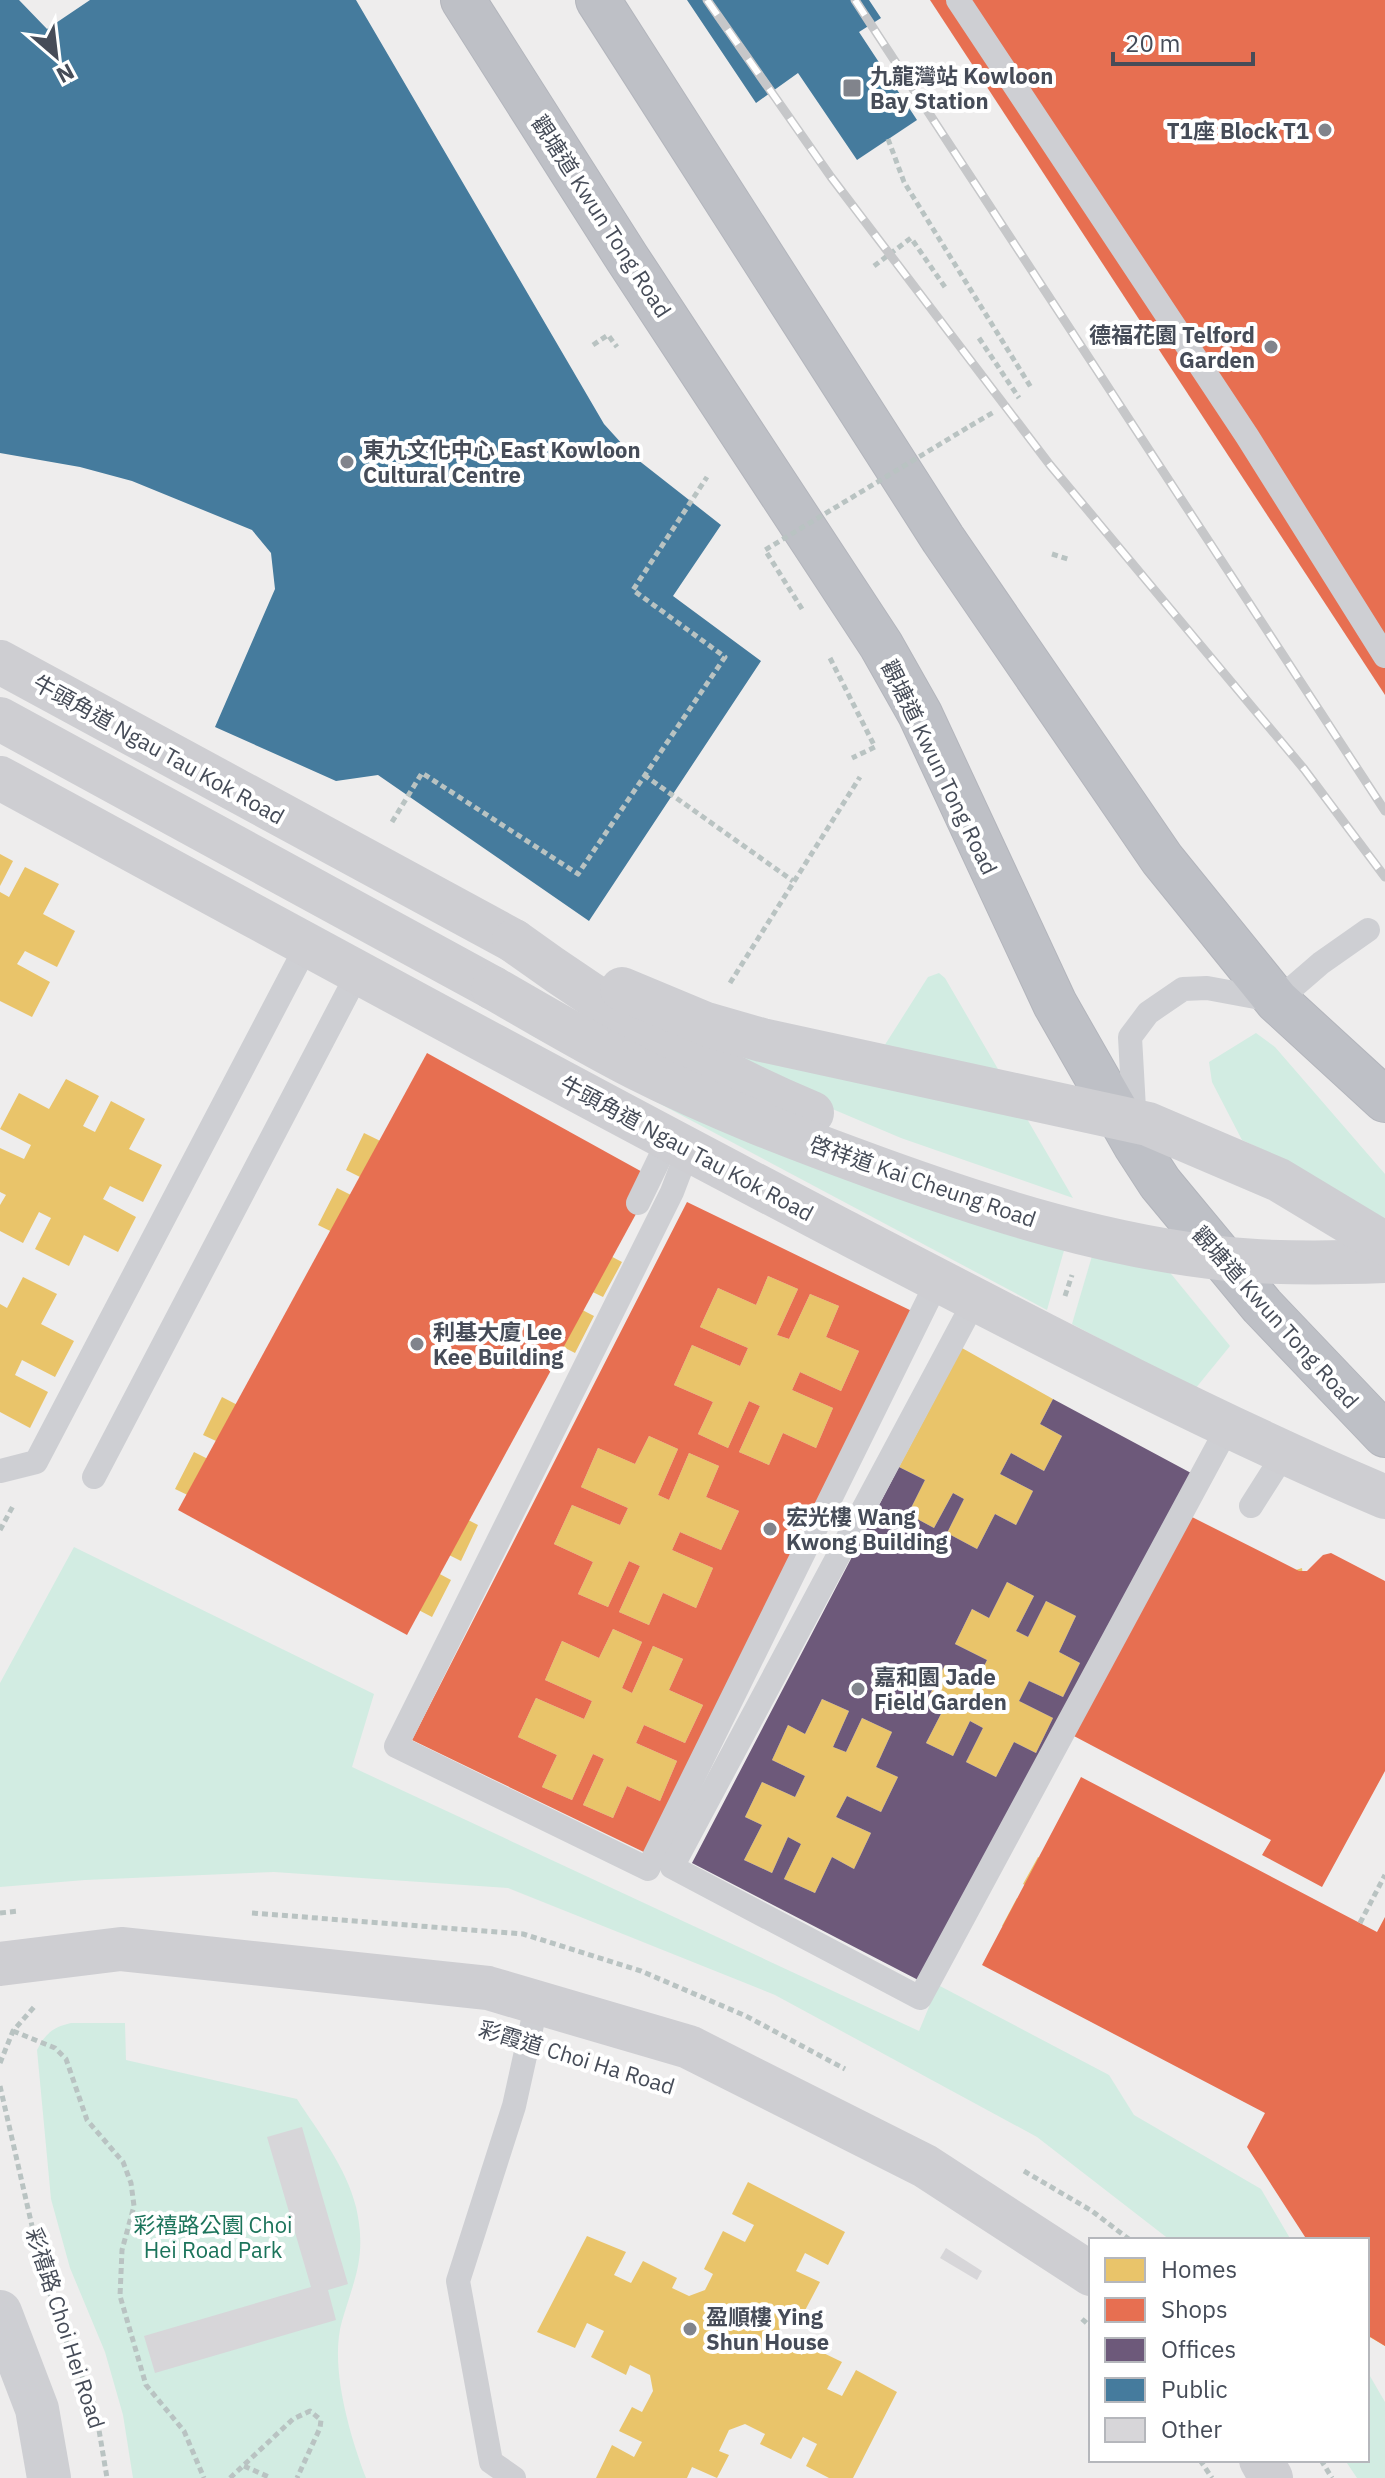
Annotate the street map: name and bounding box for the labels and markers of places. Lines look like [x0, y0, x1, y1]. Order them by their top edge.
place label: 九龍灣站 Kowloon Bay Station [870, 61, 1053, 115]
marker: 九龍灣站 Kowloon Bay Station [841, 77, 863, 99]
place label: T1座 Block T1 [1167, 116, 1309, 145]
marker: T1座 Block T1 [1316, 121, 1334, 139]
place label: 德福花園 Telford Garden [1089, 320, 1255, 374]
marker: 德福花園 Telford Garden [1262, 338, 1280, 356]
place label: 東九文化中心 East Kowloon Cultural Centre [363, 435, 641, 489]
marker: 東九文化中心 East Kowloon Cultural Centre [338, 453, 356, 471]
place label: 利基大廈 Lee Kee Building [433, 1317, 564, 1371]
marker: 利基大廈 Lee Kee Building [408, 1335, 426, 1353]
place label: 宏光樓 Wang Kwong Building [786, 1502, 949, 1556]
marker: 宏光樓 Wang Kwong Building [761, 1520, 779, 1538]
place label: 嘉和園 Jade Field Garden [874, 1662, 1007, 1716]
marker: 嘉和園 Jade Field Garden [849, 1680, 867, 1698]
place label: 盈順樓 Ying Shun House [706, 2302, 829, 2356]
marker: 盈順樓 Ying Shun House [681, 2320, 699, 2338]

